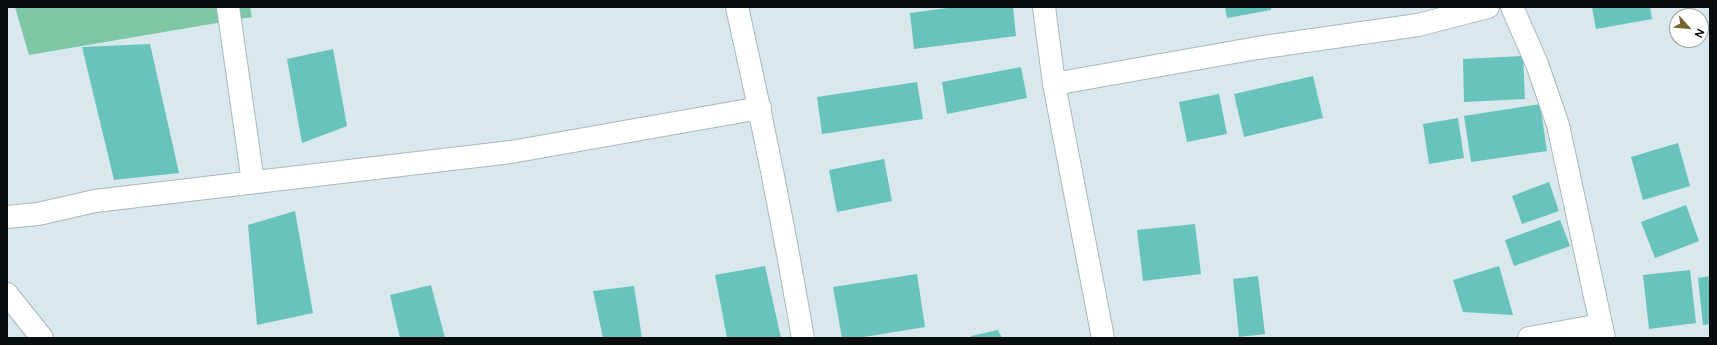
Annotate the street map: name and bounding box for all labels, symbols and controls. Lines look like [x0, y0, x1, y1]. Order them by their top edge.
north arrow [1669, 8, 1709, 48]
text: N [1692, 26, 1707, 40]

